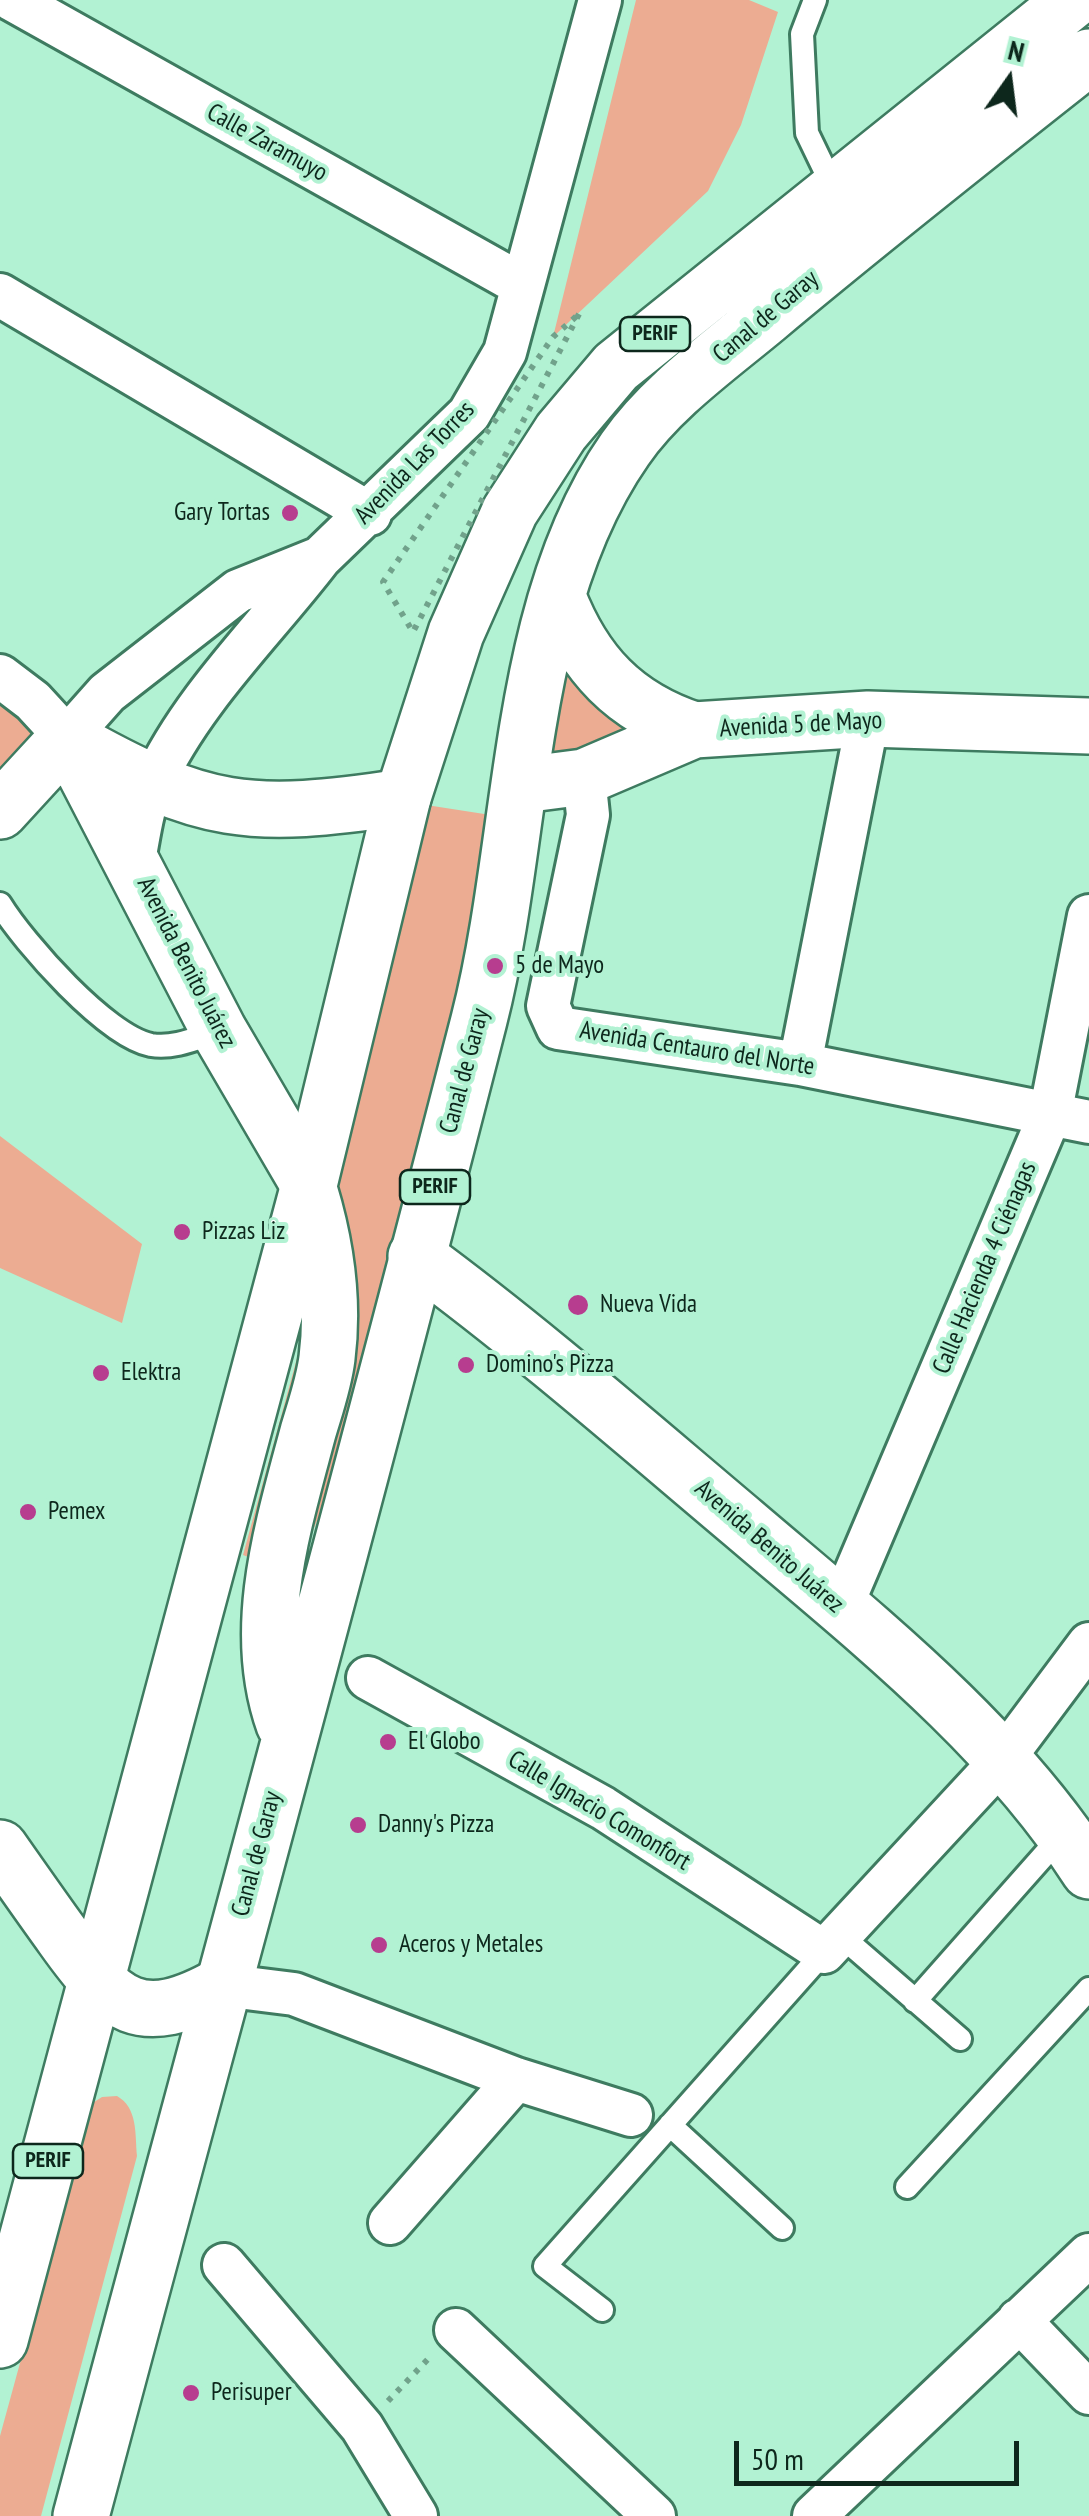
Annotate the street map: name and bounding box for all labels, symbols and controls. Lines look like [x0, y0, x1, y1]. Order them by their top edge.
north arrow [959, 30, 1059, 130]
text: N [1005, 31, 1028, 70]
street label: Calle Zaramuyo [202, 98, 332, 188]
street label: Canal de Garay [707, 264, 825, 370]
road number: PERIF [620, 317, 690, 351]
street label: Avenida Las Torres [349, 395, 481, 531]
place label: Gary Tortas [174, 498, 270, 528]
marker: Gary Tortas [279, 502, 301, 524]
street label: Avenida 5 de Mayo [719, 706, 883, 744]
street label: Avenida Benito Juárez [130, 873, 242, 1053]
place label: 5 de Mayo [515, 951, 604, 981]
marker: 5 de Mayo [484, 955, 506, 977]
street label: Canal de Garay [434, 1005, 496, 1137]
street label: Avenida Centauro del Norte [577, 1016, 817, 1082]
street label: Calle Hacienda 4 Ciénagas [927, 1157, 1043, 1379]
road number: PERIF [400, 1170, 470, 1204]
place label: Pizzas Liz [202, 1217, 285, 1247]
marker: Pizzas Liz [171, 1221, 193, 1243]
place label: Nueva Vida [600, 1290, 697, 1320]
marker: Nueva Vida [565, 1292, 591, 1318]
place label: Domino's Pizza [486, 1350, 614, 1380]
marker: Domino's Pizza [455, 1354, 477, 1376]
place label: Elektra [121, 1358, 181, 1388]
marker: Elektra [90, 1362, 112, 1384]
street label: Avenida Benito Juárez [688, 1474, 850, 1620]
place label: Pemex [48, 1497, 105, 1527]
marker: Pemex [17, 1501, 39, 1523]
place label: El Globo [408, 1727, 480, 1757]
marker: El Globo [377, 1731, 399, 1753]
street label: Calle Ignacio Comonfort [502, 1745, 696, 1877]
street label: Canal de Garay [226, 1788, 288, 1920]
place label: Danny's Pizza [378, 1810, 494, 1840]
marker: Danny's Pizza [347, 1814, 369, 1836]
place label: Aceros y Metales [399, 1930, 543, 1960]
marker: Aceros y Metales [368, 1934, 390, 1956]
road number: PERIF [13, 2144, 83, 2178]
place label: Perisuper [211, 2378, 291, 2408]
marker: Perisuper [180, 2382, 202, 2404]
scale bar [739, 2421, 1024, 2483]
text: 50 m [751, 2439, 804, 2478]

